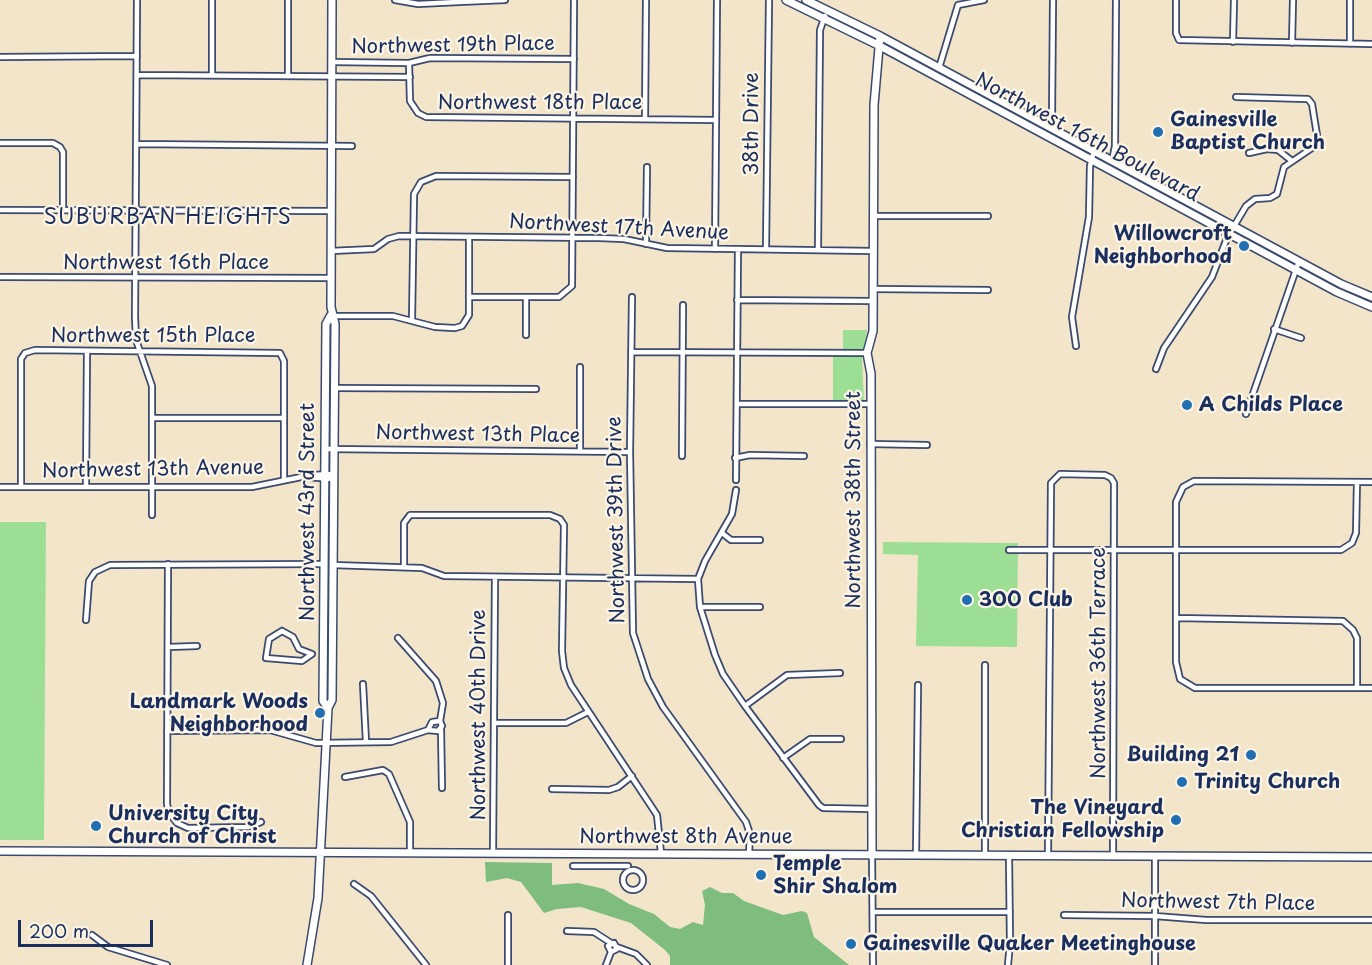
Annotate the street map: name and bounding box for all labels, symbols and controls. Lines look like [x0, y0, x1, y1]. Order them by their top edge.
street label: Northwest 19th Place [351, 32, 555, 60]
street label: Northwest 16th Boulevard [971, 69, 1203, 207]
street label: 38th Drive [740, 72, 764, 176]
street label: Northwest 18th Place [438, 91, 642, 115]
place label: Gainesville Baptist Church [1170, 108, 1325, 155]
marker: Gainesville Baptist Church [1151, 125, 1165, 139]
district label: SUBURBAN HEIGHTS [45, 205, 291, 231]
street label: Northwest 17th Avenue [508, 210, 730, 246]
place label: Willowcroft Neighborhood [1094, 222, 1232, 269]
marker: Willowcroft Neighborhood [1237, 239, 1251, 253]
street label: Northwest 16th Place [63, 251, 269, 275]
street label: Northwest 15th Place [51, 324, 255, 348]
street label: Northwest 38th Street [842, 391, 866, 609]
place label: A Childs Place [1199, 393, 1343, 417]
marker: A Childs Place [1180, 398, 1194, 412]
street label: Northwest 43rd Street [296, 403, 320, 621]
street label: Northwest 39th Drive [603, 416, 631, 624]
street label: Northwest 13th Place [375, 421, 581, 449]
street label: Northwest 13th Avenue [42, 456, 264, 484]
street label: Northwest 36th Terrace [1087, 547, 1111, 779]
place label: 300 Club [979, 588, 1073, 612]
marker: 300 Club [960, 593, 974, 607]
street label: Northwest 40th Drive [467, 609, 491, 821]
place label: Landmark Woods Neighborhood [130, 690, 308, 737]
marker: Landmark Woods Neighborhood [313, 706, 327, 720]
place label: Building 21 [1127, 743, 1239, 767]
marker: Building 21 [1244, 748, 1258, 762]
place label: Trinity Church [1194, 770, 1340, 794]
marker: Trinity Church [1175, 775, 1189, 789]
place label: The Vineyard Christian Fellowship [961, 796, 1164, 843]
place label: University City Church of Christ [108, 802, 277, 849]
marker: The Vineyard Christian Fellowship [1169, 813, 1183, 827]
marker: University City Church of Christ [89, 819, 103, 833]
street label: Northwest 8th Avenue [579, 825, 793, 849]
place label: Temple Shir Shalom [773, 852, 897, 899]
marker: Temple Shir Shalom [754, 868, 768, 882]
street label: Northwest 7th Place [1121, 889, 1315, 917]
scale bar [21, 908, 156, 946]
text: 200 m [29, 917, 89, 944]
place label: Gainesville Quaker Meetinghouse [863, 932, 1196, 956]
marker: Gainesville Quaker Meetinghouse [844, 937, 858, 951]

